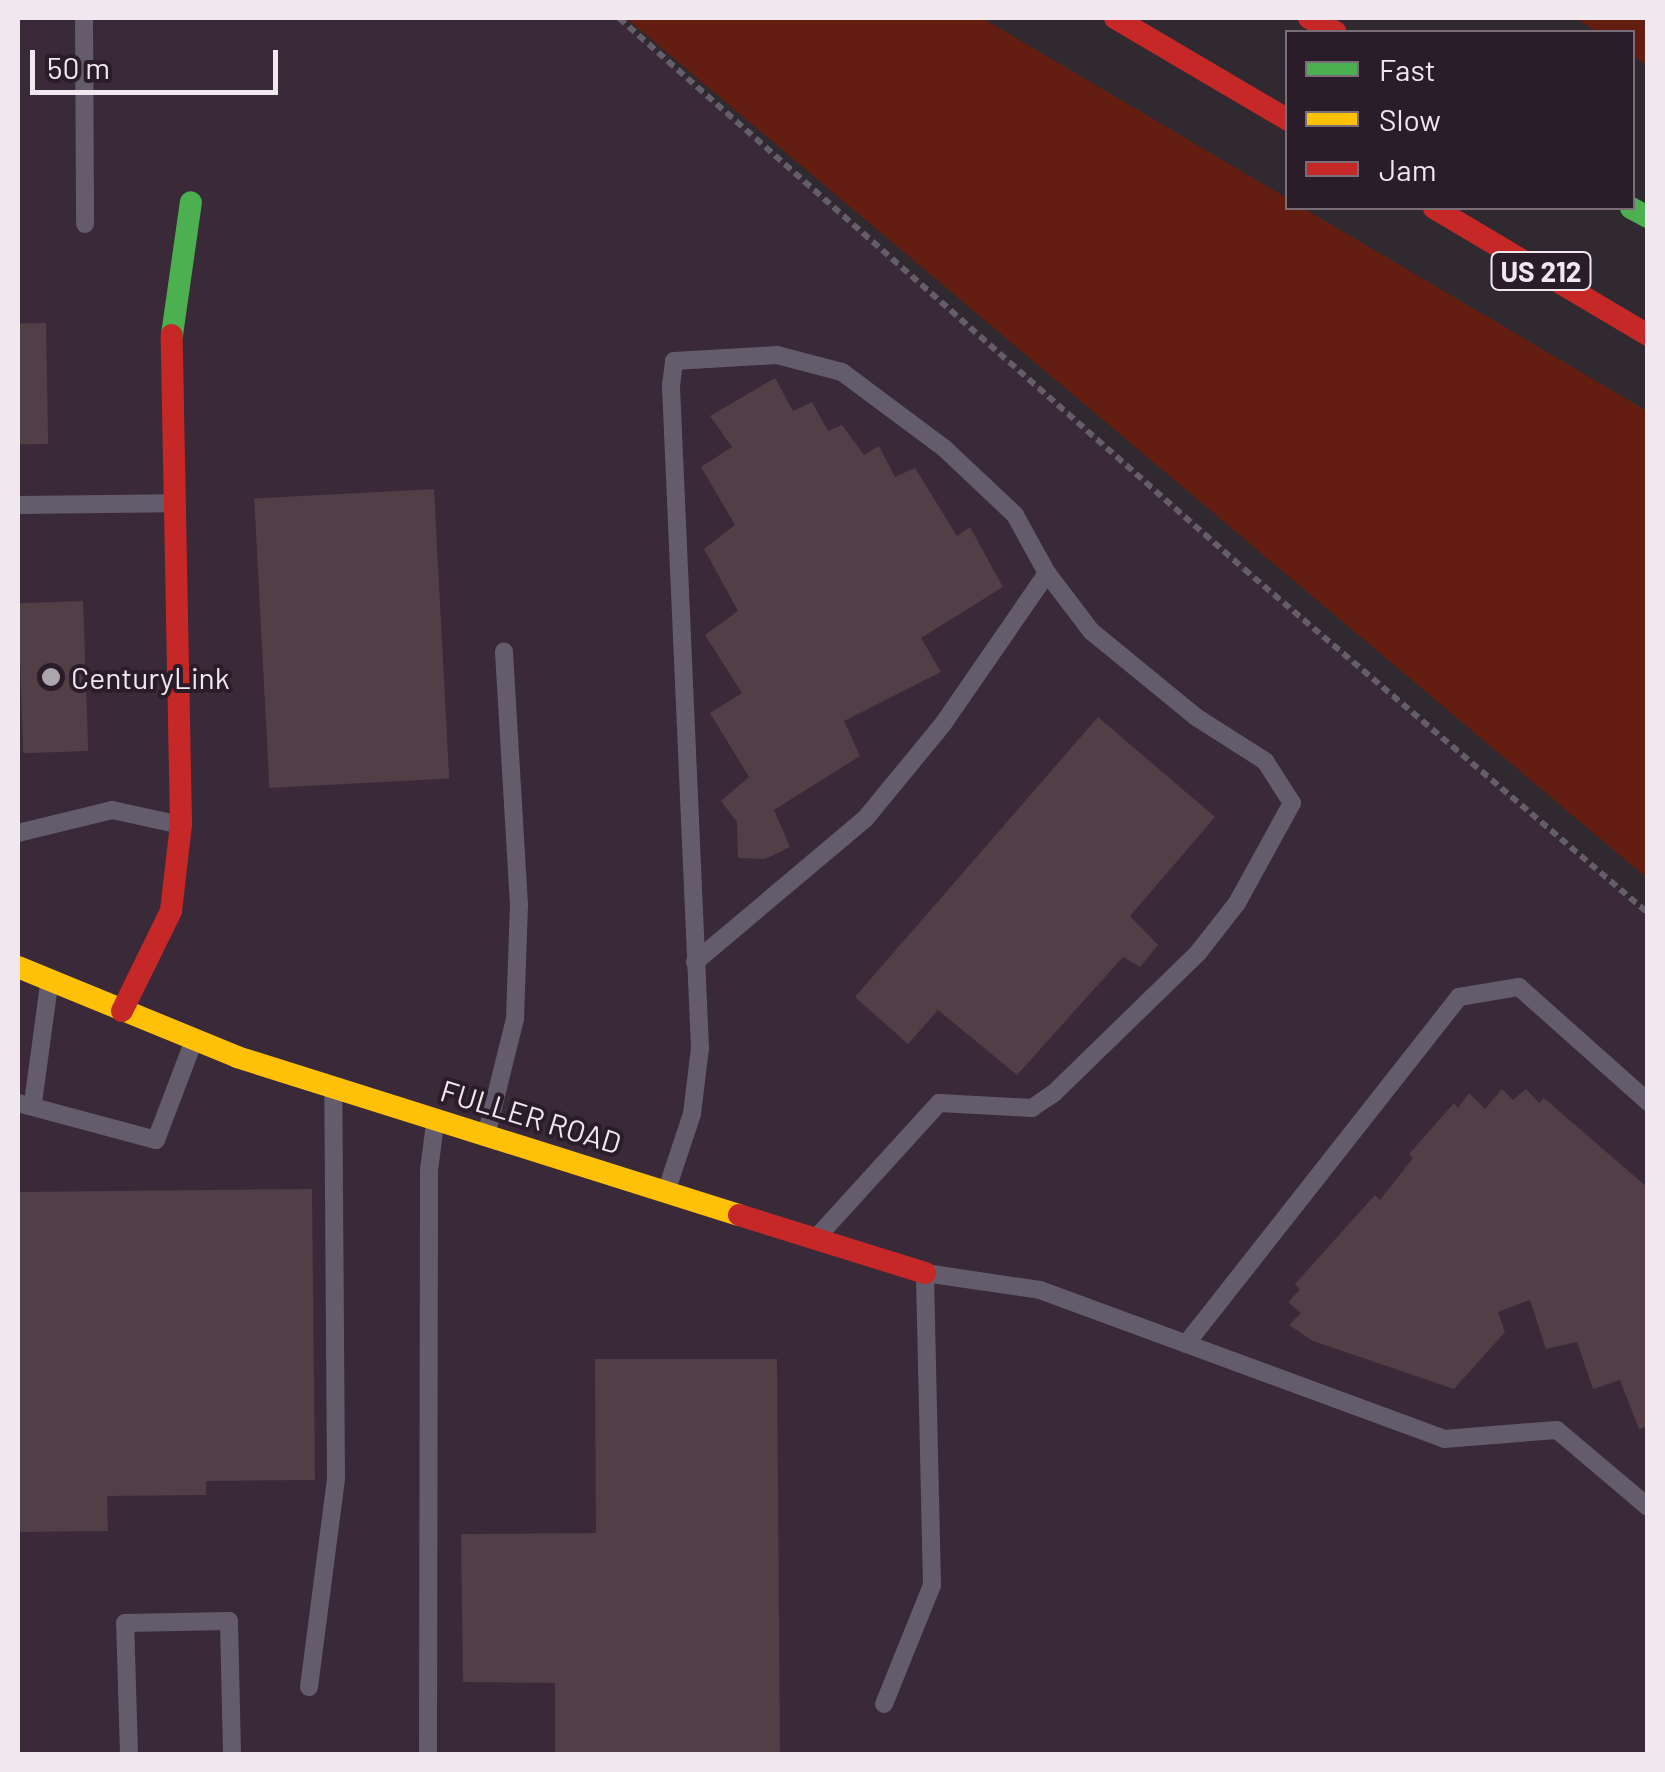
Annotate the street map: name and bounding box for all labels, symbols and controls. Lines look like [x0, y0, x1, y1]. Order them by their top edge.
scale bar [35, 30, 282, 92]
legend [1285, 30, 1635, 210]
text: 50 m [47, 49, 110, 85]
text: Fast [1379, 51, 1436, 87]
text: Slow [1379, 101, 1441, 137]
text: Jam [1379, 151, 1436, 187]
road number: US 212 [1488, 248, 1594, 294]
place label: CenturyLink [71, 659, 230, 695]
marker: CenturyLink [40, 666, 62, 688]
street label: FULLER ROAD [436, 1071, 626, 1161]

